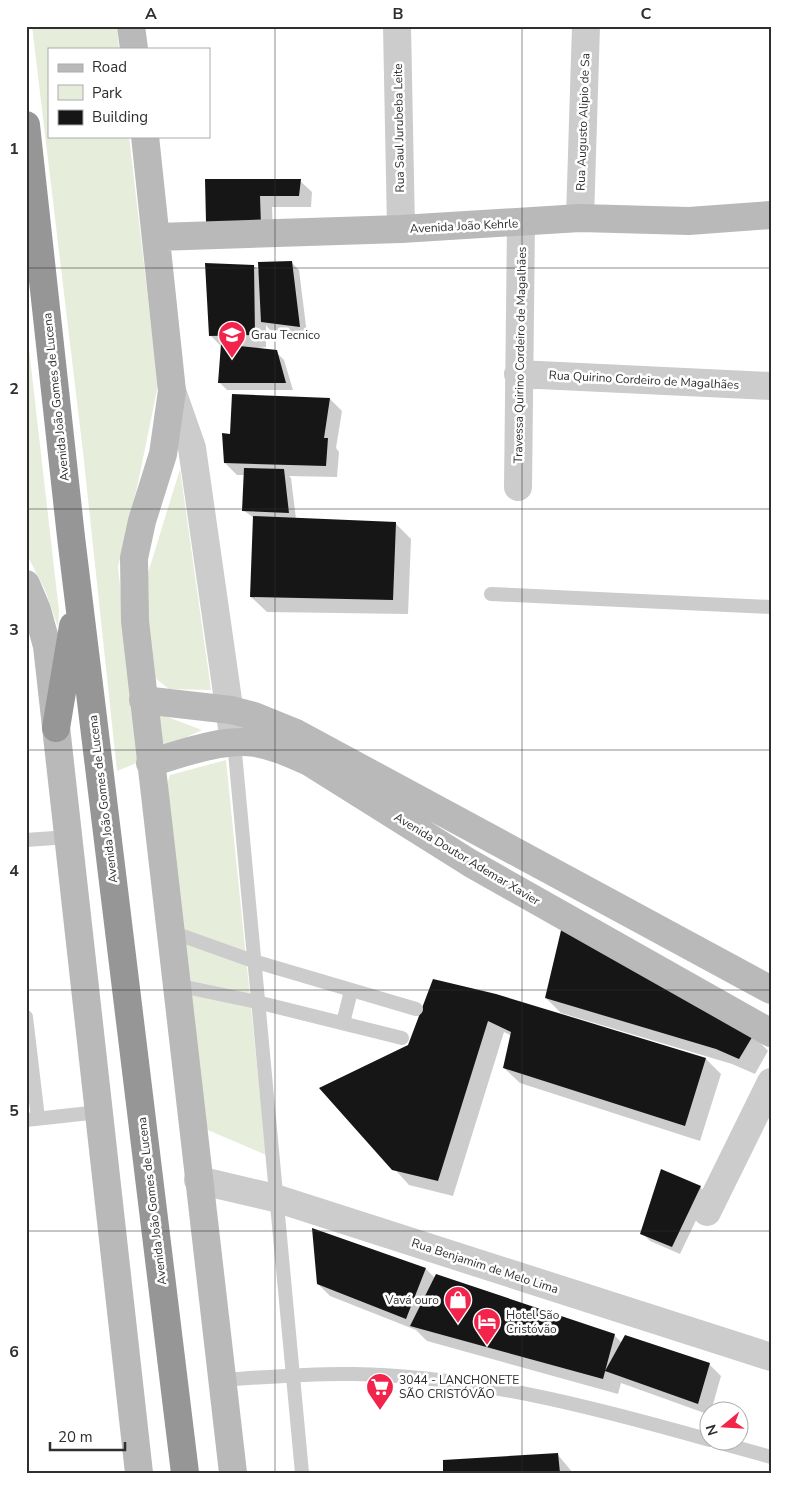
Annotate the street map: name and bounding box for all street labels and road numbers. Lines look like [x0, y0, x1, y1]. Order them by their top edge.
street label: Rua Augusto Alipio de Sa [573, 53, 593, 191]
street label: Rua Saul Jurubeba Leite [390, 63, 408, 193]
street label: Avenida João Kehrle [409, 215, 519, 237]
street label: Travessa Quirino Cordeiro de Magalhães [510, 246, 530, 463]
street label: Avenida João Gomes de Lucena [39, 312, 73, 482]
street label: Rua Quirino Cordeiro de Magalhães [548, 367, 740, 393]
street label: Avenida João Gomes de Lucena [85, 714, 121, 884]
street label: Avenida Doutor Ademar Xavier [391, 809, 543, 909]
street label: Avenida João Gomes de Lucena [134, 1116, 170, 1286]
street label: Rua Benjamim de Melo Lima [410, 1235, 560, 1297]

